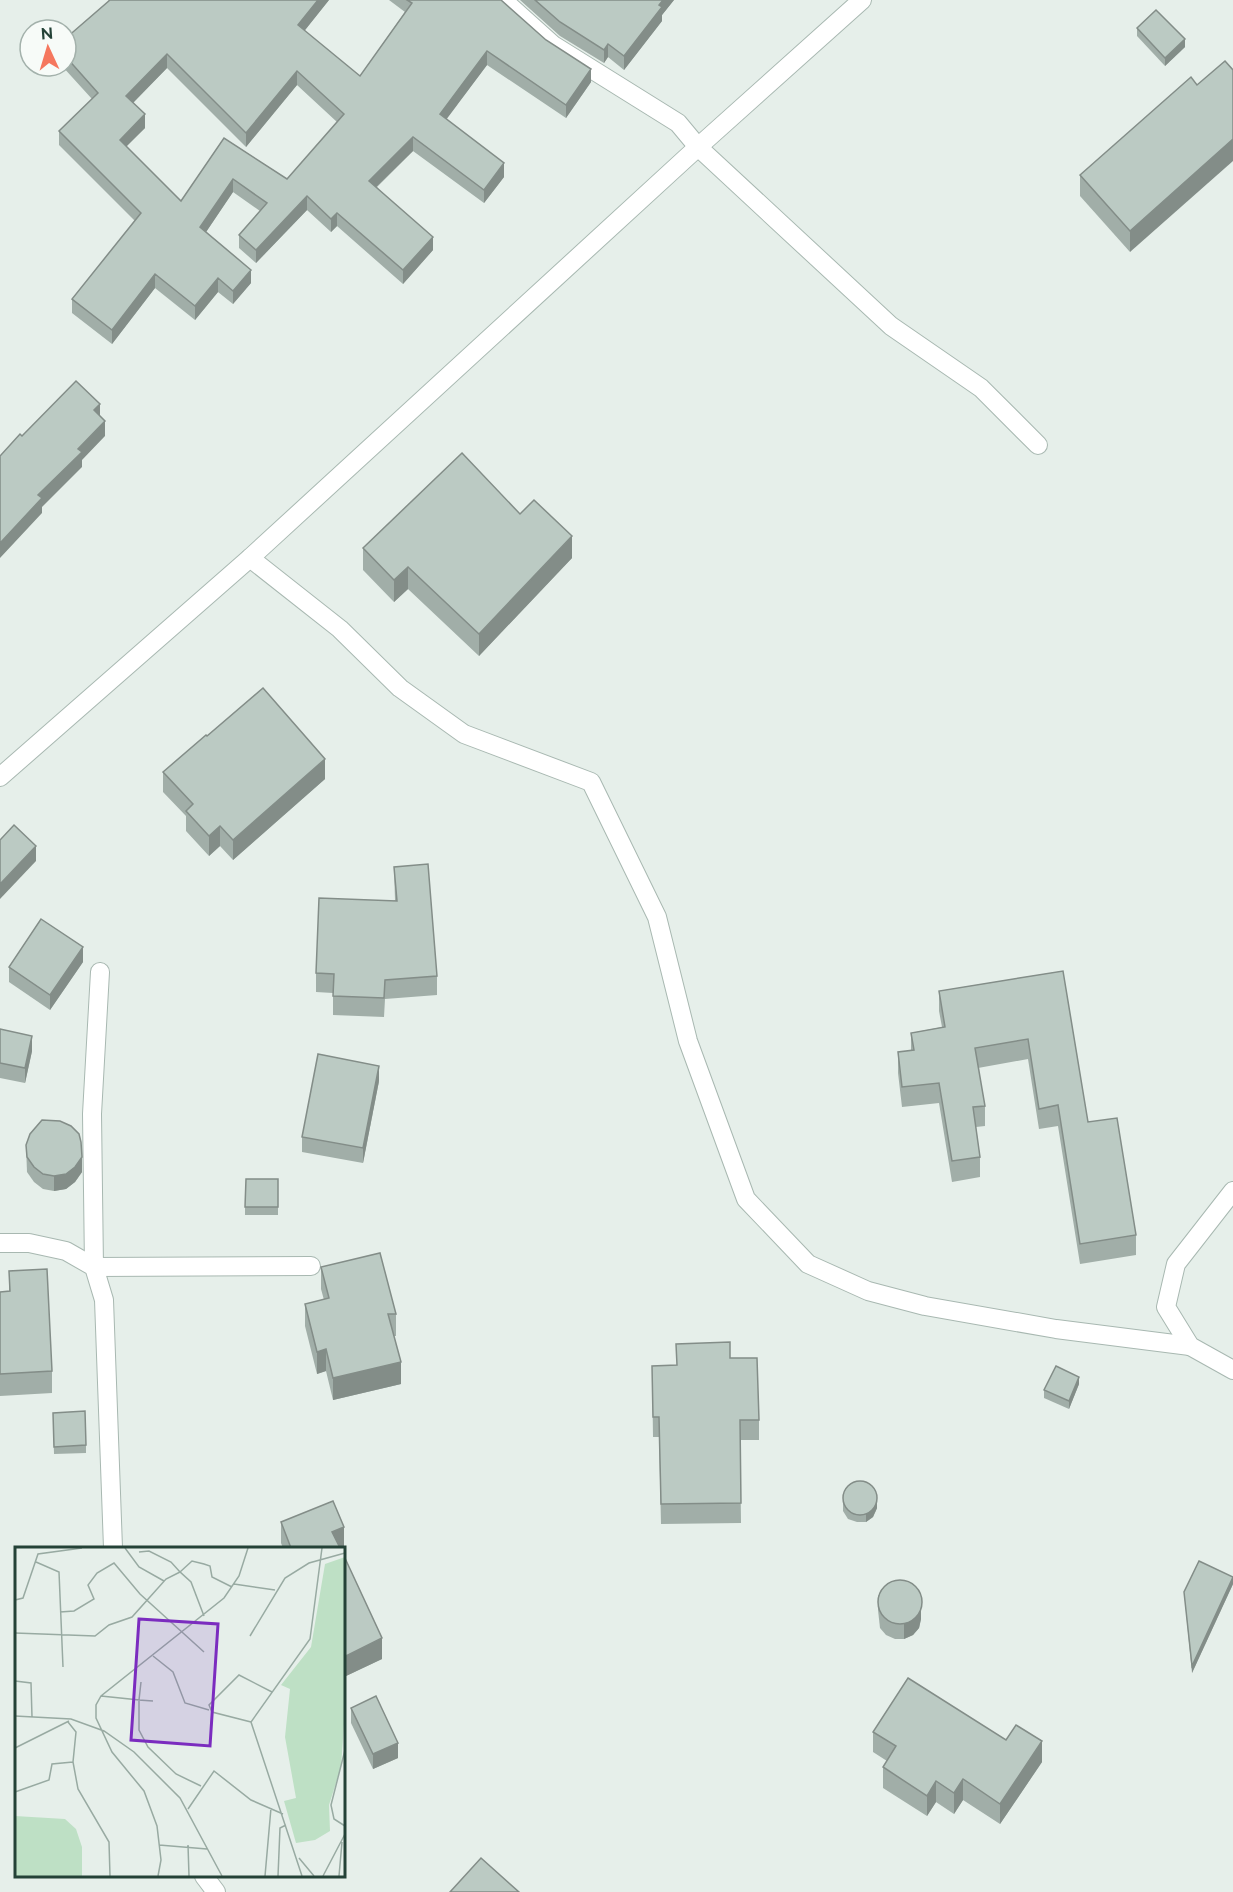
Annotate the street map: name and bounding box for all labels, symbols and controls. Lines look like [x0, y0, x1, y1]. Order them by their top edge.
north arrow [18, 18, 78, 78]
text: N [40, 24, 54, 43]
inset map [15, 1547, 345, 1877]

